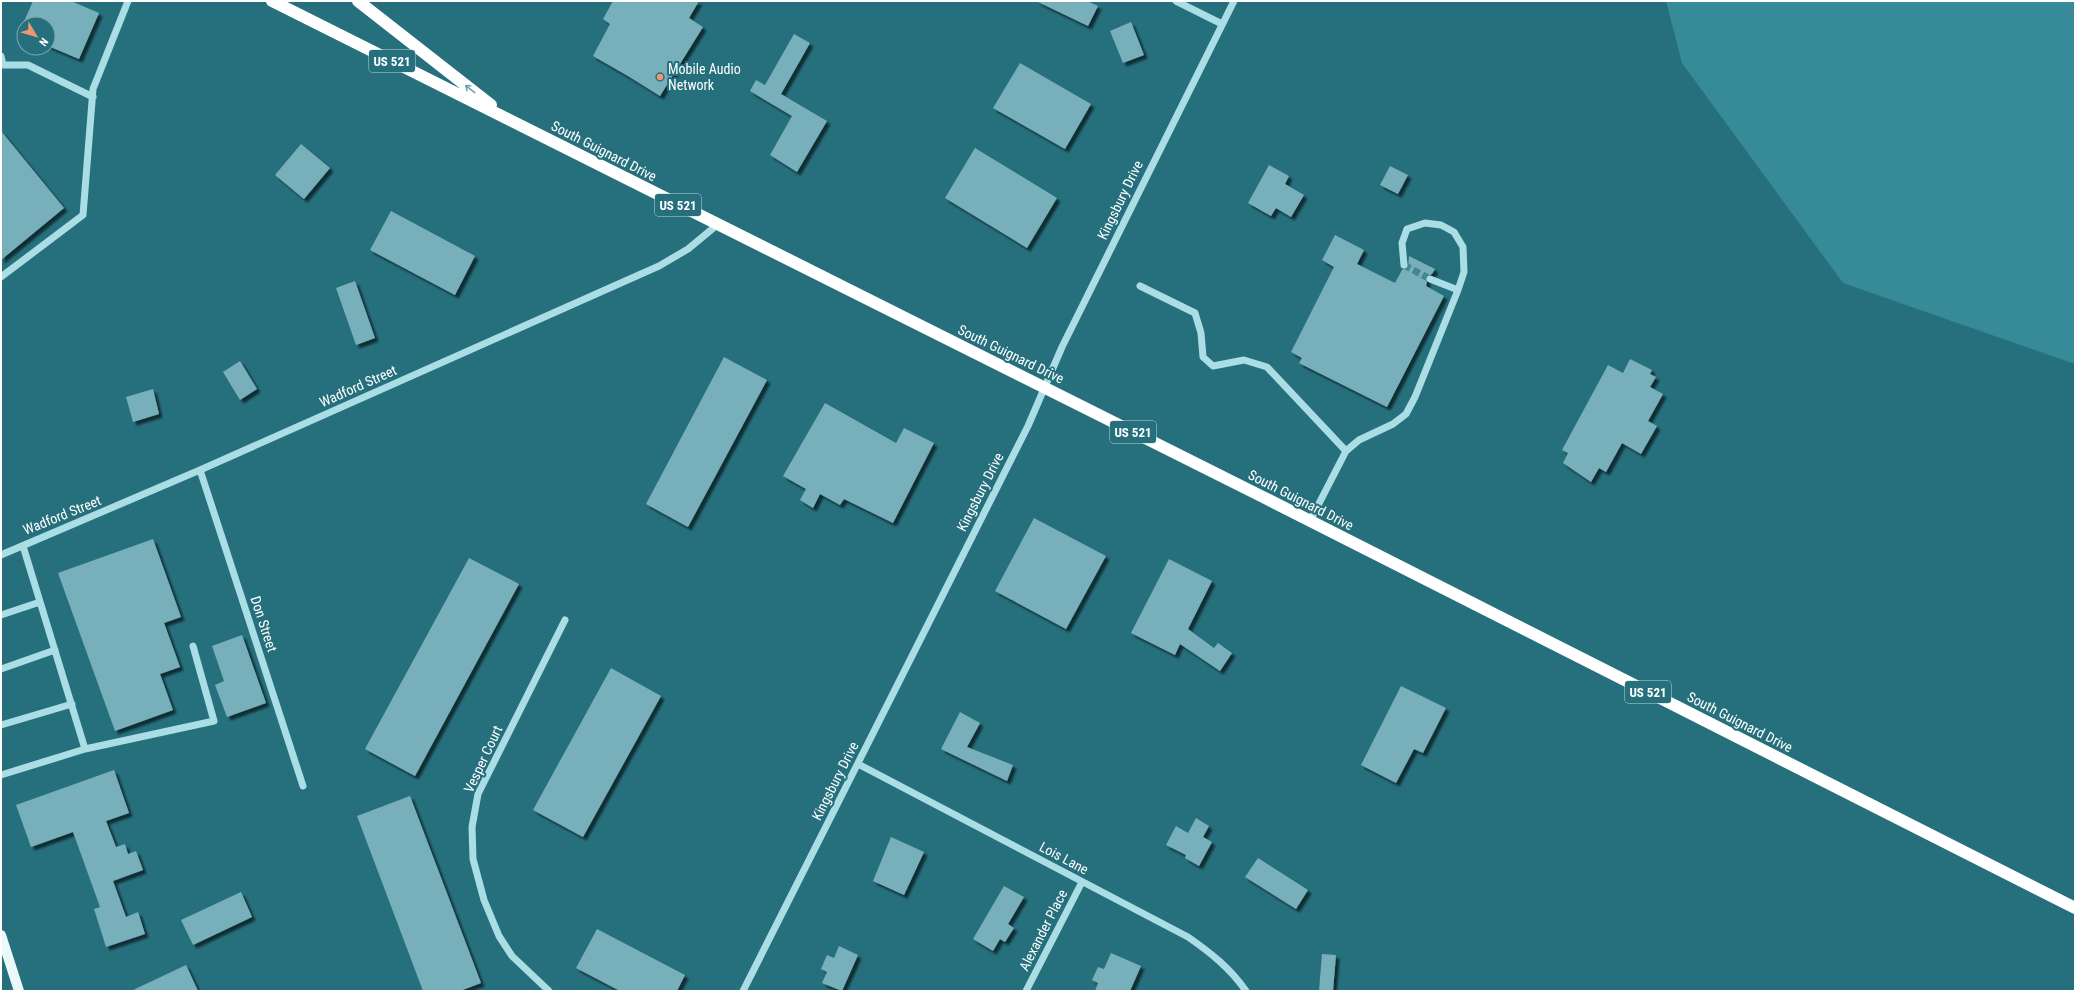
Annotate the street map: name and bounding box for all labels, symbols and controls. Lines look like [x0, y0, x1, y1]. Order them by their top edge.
north arrow [16, 16, 56, 56]
text: N [36, 35, 51, 49]
road number: US 521 [369, 50, 415, 72]
place label: Mobile Audio Network [668, 61, 741, 93]
marker: Mobile Audio Network [655, 72, 665, 82]
one-way arrow [465, 84, 476, 93]
street label: South Guignard Drive [549, 118, 660, 185]
street label: Kingsbury Drive [1094, 157, 1146, 242]
road number: US 521 [655, 194, 701, 216]
street label: South Guignard Drive [955, 321, 1067, 387]
street label: Wadford Street [317, 362, 399, 410]
road number: US 521 [1110, 421, 1156, 443]
street label: Kingsbury Drive [953, 450, 1007, 534]
street label: South Guignard Drive [1246, 467, 1357, 534]
street label: Wadford Street [21, 492, 103, 538]
street label: Don Street [247, 594, 281, 654]
road number: US 521 [1625, 681, 1671, 703]
street label: South Guignard Drive [1685, 689, 1796, 756]
street label: Vesper Court [461, 723, 505, 795]
street label: Kingsbury Drive [808, 739, 862, 823]
street label: Lois Lane [1037, 838, 1092, 878]
street label: Alexander Place [1016, 886, 1071, 973]

